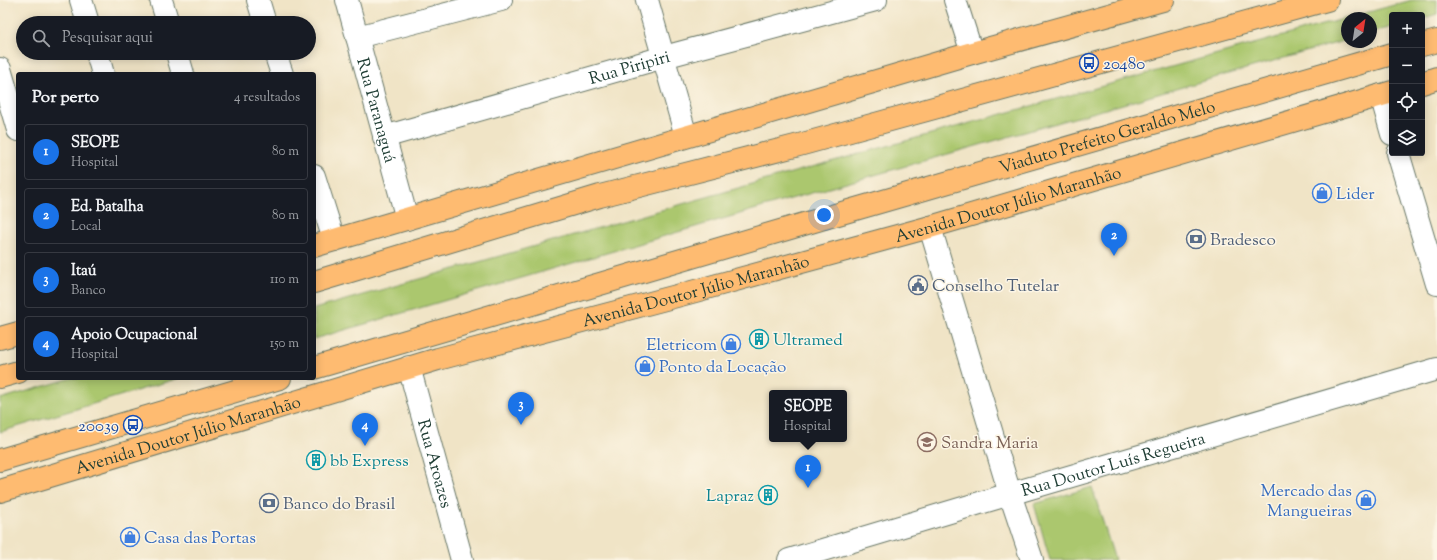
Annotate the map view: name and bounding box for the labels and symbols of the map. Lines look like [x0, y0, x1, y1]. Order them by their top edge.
north arrow [1341, 12, 1377, 48]
street label: Rua Piripiri [586, 46, 673, 92]
bus stop icon: 20480 [1078, 52, 1100, 74]
place label: 20480 [1103, 53, 1145, 77]
street label: Rua Paranaguá [349, 55, 401, 166]
street label: Viaduto Prefeito Geraldo Melo [997, 96, 1218, 181]
street label: Avenida Doutor Júlio Maranhão [893, 162, 1124, 250]
shop icon: Lider [1311, 182, 1333, 204]
place label: Lider [1336, 183, 1375, 207]
your location [814, 205, 834, 225]
pin: 2 [1101, 223, 1127, 256]
bank icon: Bradesco [1185, 228, 1207, 250]
place label: Bradesco [1210, 229, 1276, 253]
street label: Avenida Doutor Júlio Maranhão [580, 250, 812, 334]
public building icon: Conselho Tutelar [907, 274, 929, 296]
place label: Conselho Tutelar [932, 275, 1060, 299]
building icon: Ultramed [748, 328, 770, 350]
place label: Ultramed [773, 329, 843, 353]
shop icon: Eletricom [720, 333, 742, 355]
place label: Eletricom [646, 334, 717, 358]
shop icon: Ponto da Locação [634, 355, 656, 377]
place label: Ponto da Locação [659, 356, 786, 380]
street label: Avenida Doutor Júlio Maranhão [73, 391, 304, 482]
pin: 3 [508, 392, 534, 425]
pin: 4 [352, 413, 378, 446]
bus stop icon: 20039 [122, 414, 144, 436]
place label: 20039 [78, 415, 119, 439]
street label: Rua Aroazes [410, 417, 457, 511]
street label: Rua Doutor Luís Regueira [1019, 427, 1209, 504]
school or university icon: Sandra Maria [916, 431, 938, 453]
place label: Sandra Maria [941, 432, 1039, 456]
building icon: bb Express [305, 449, 327, 471]
place label: bb Express [330, 450, 409, 474]
pin: 1 [795, 455, 821, 488]
place label: Mercado das Mangueiras [1261, 480, 1352, 524]
building icon: Lapraz [757, 484, 779, 506]
place label: Lapraz [706, 485, 754, 509]
shop icon: Mercado das Mangueiras [1355, 489, 1377, 511]
bank icon: Banco do Brasil [258, 492, 280, 514]
place label: Banco do Brasil [283, 493, 396, 517]
shop icon: Casa das Portas [119, 526, 141, 548]
place label: Casa das Portas [144, 527, 256, 551]

